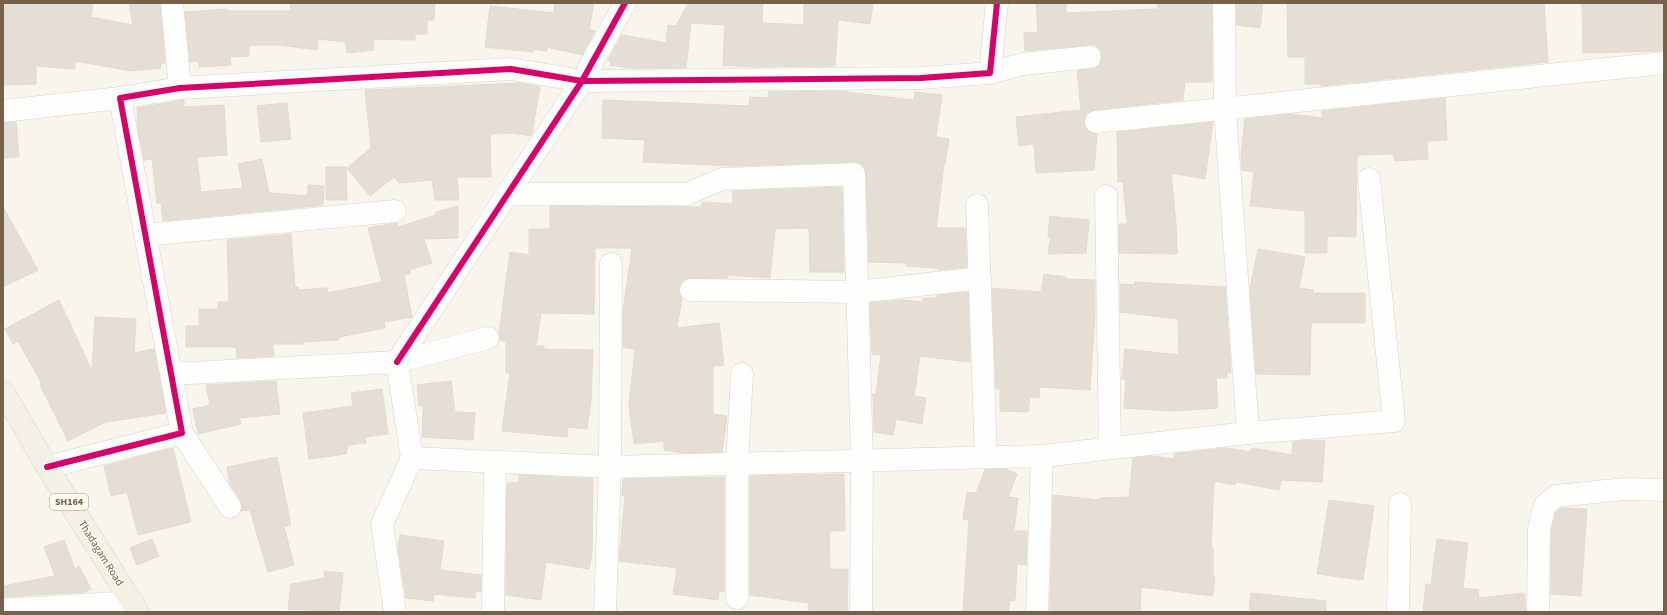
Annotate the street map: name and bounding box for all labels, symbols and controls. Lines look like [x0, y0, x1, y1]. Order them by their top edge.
road number: SH164 [50, 494, 88, 510]
street label: Thadagam Road [75, 517, 127, 589]

